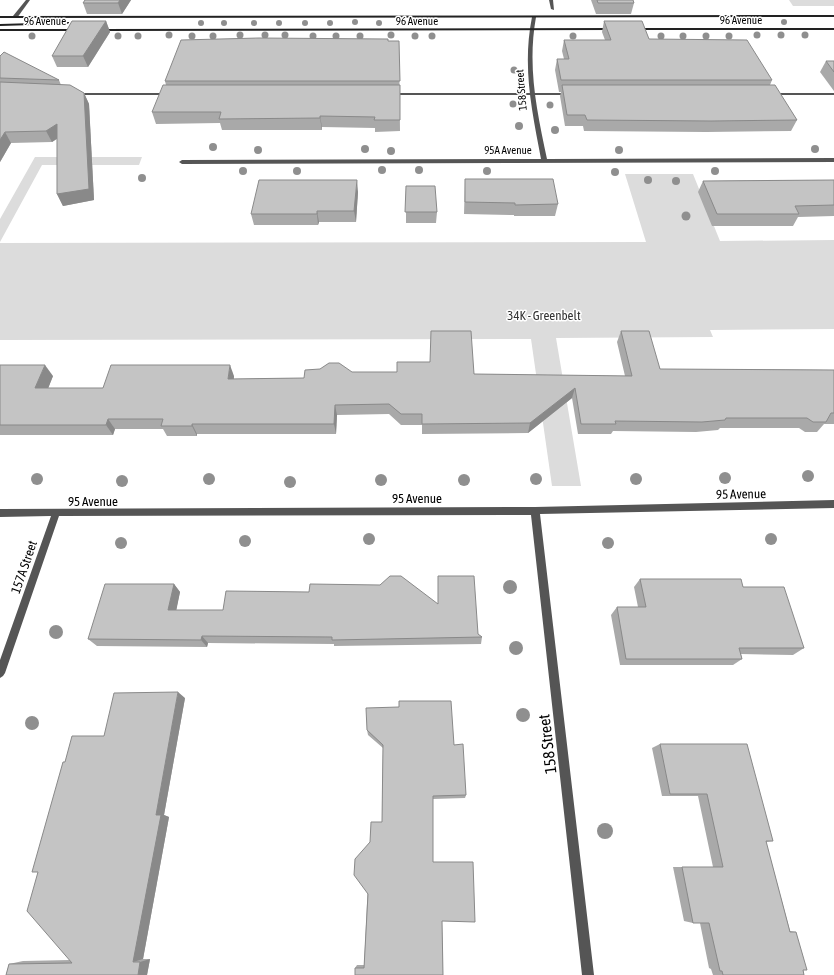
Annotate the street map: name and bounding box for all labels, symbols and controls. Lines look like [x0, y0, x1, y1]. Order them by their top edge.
street label: 96 Avenue [720, 14, 762, 26]
street label: 96 Avenue [24, 15, 66, 27]
street label: 96 Avenue [396, 15, 438, 27]
street label: 158 Street [513, 69, 529, 111]
street label: 95A Avenue [484, 144, 532, 156]
park label: 34K - Greenbelt [507, 308, 581, 323]
street label: 95 Avenue [716, 486, 766, 502]
street label: 95 Avenue [392, 491, 442, 506]
street label: 95 Avenue [68, 494, 118, 509]
street label: 157A Street [8, 538, 40, 595]
street label: 158 Street [534, 713, 560, 775]

